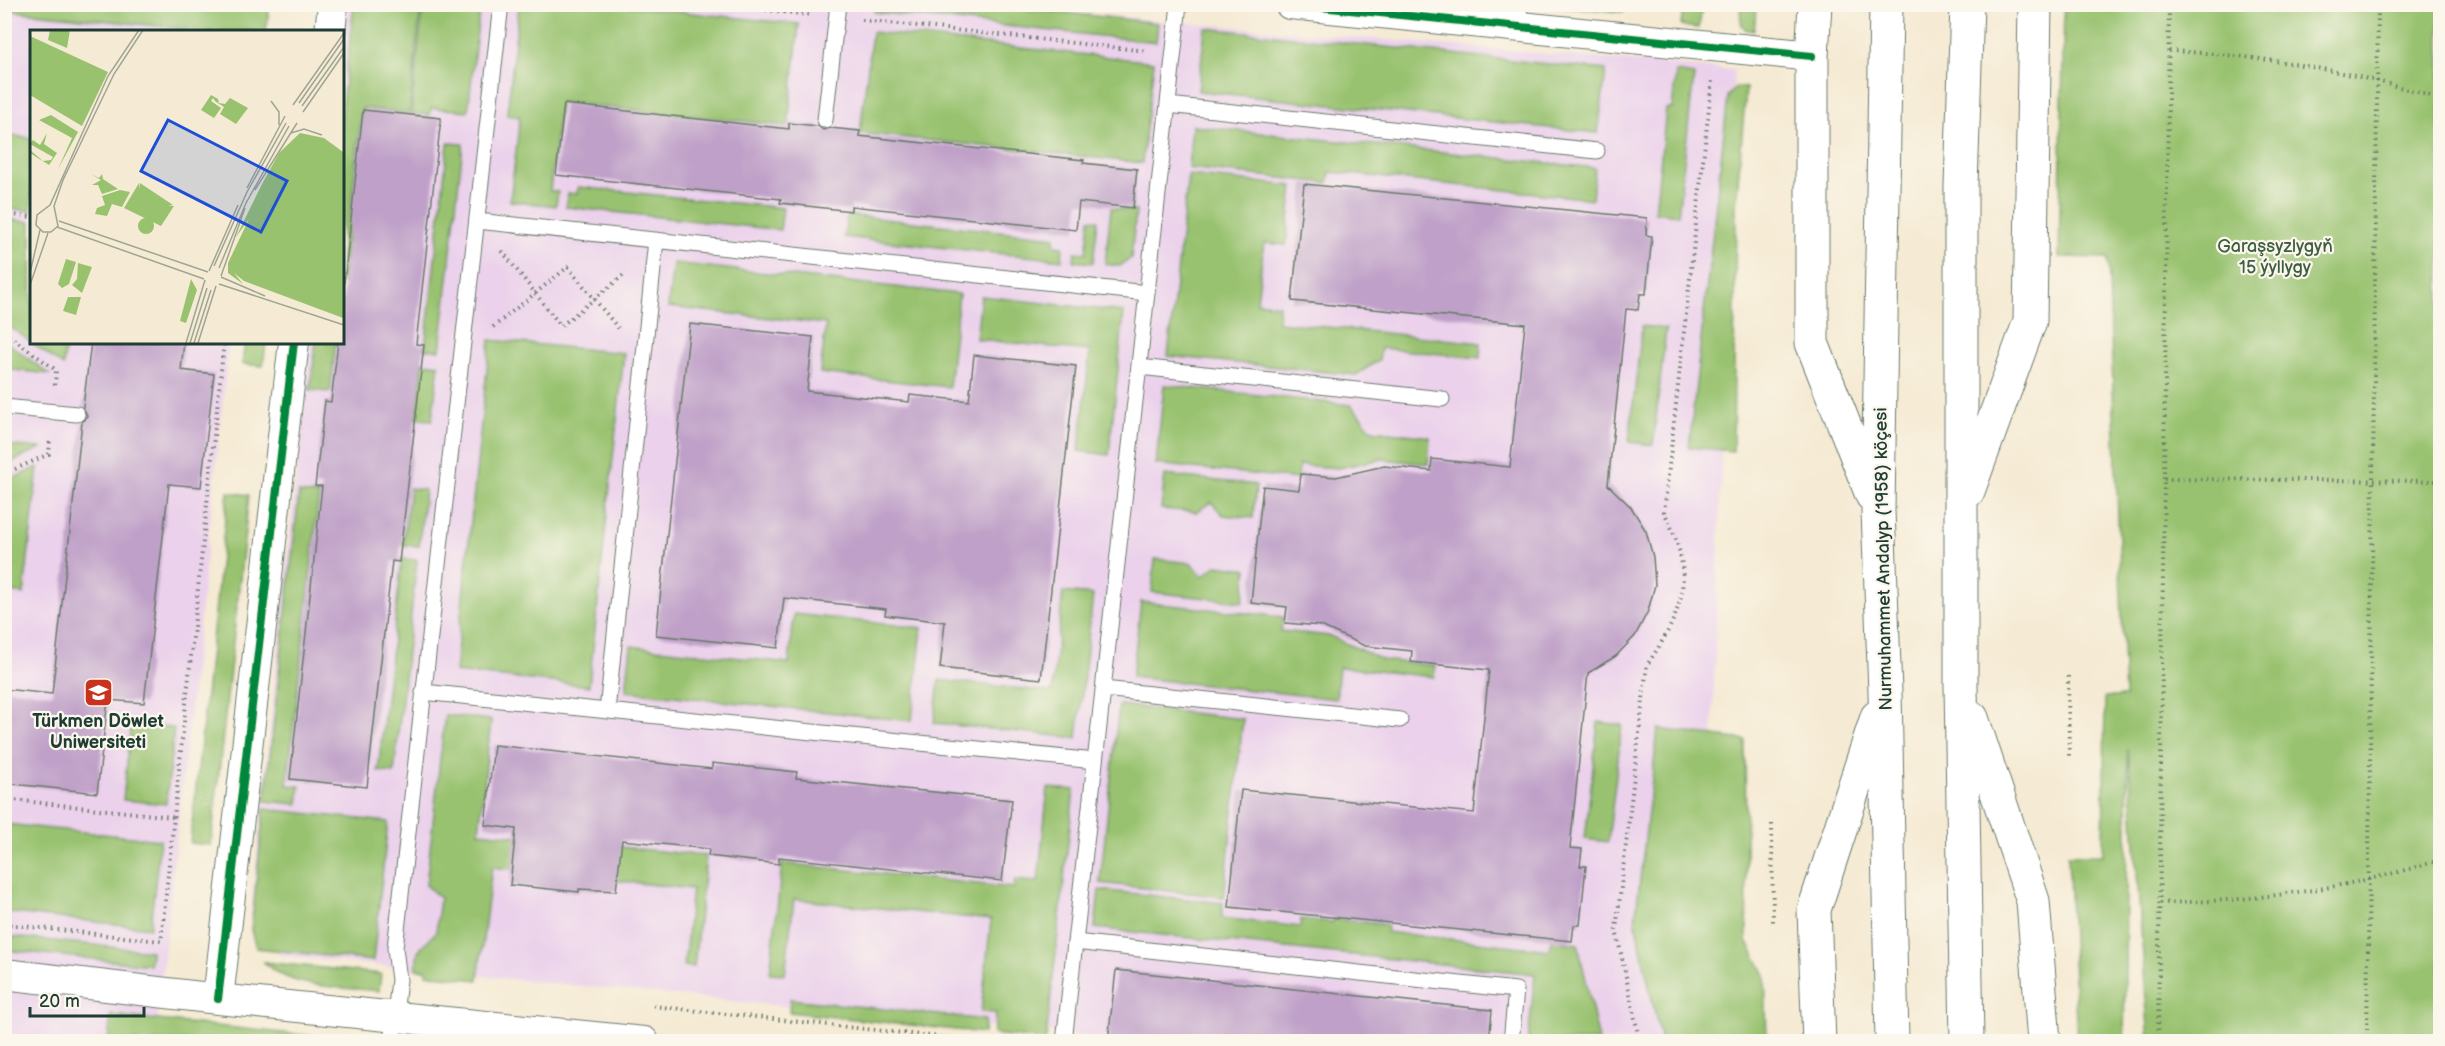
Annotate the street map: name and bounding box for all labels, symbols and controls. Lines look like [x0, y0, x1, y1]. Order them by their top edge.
inset map [30, 30, 344, 344]
park label: Garaşsyzlygyň 15 ýyllygy [2217, 236, 2333, 278]
street label: Nurmuhammet Andalyp (1958) köçesi [1870, 407, 1897, 711]
school or university icon: Türkmen Döwlet Uniwersiteti [82, 676, 114, 708]
place label: Türkmen Döwlet Uniwersiteti [32, 711, 164, 753]
scale bar [30, 980, 144, 1018]
text: 20 m [39, 991, 80, 1012]

